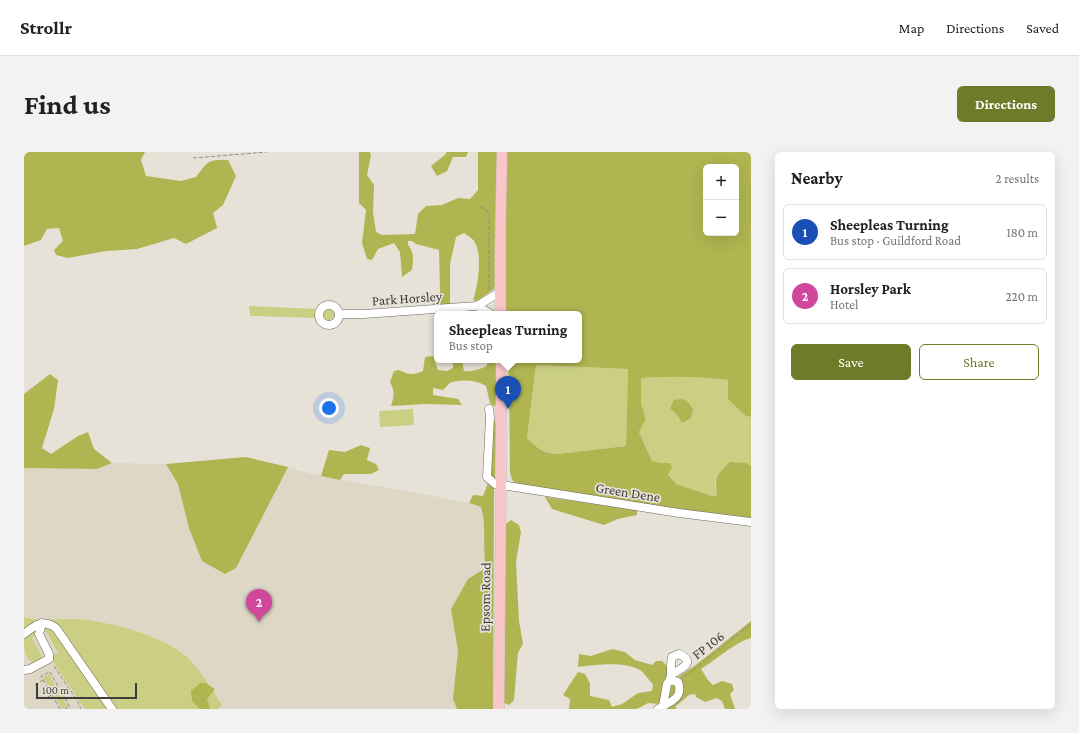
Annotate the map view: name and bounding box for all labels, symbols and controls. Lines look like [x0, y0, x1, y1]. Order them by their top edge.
text: Strollr [20, 17, 72, 38]
text: Map [899, 20, 924, 36]
text: Directions [946, 20, 1004, 36]
text: Saved [1026, 20, 1059, 36]
button: Directions [957, 86, 1055, 122]
text: Find us [24, 89, 111, 120]
map controls [703, 164, 739, 236]
button: + [703, 164, 739, 200]
text: Nearby [791, 169, 843, 188]
text: 2 results [996, 171, 1039, 186]
button: − [703, 200, 739, 236]
text: Sheepleas Turning [830, 217, 949, 233]
text: 1 [803, 225, 807, 240]
text: 180 m [1006, 225, 1038, 240]
text: Bus stop · Guildford Road [830, 233, 961, 248]
text: Horsley Park [830, 281, 911, 297]
street label: Park Horsley [371, 288, 443, 308]
text: 2 [802, 289, 808, 304]
text: 220 m [1005, 289, 1038, 304]
text: Hotel [830, 297, 858, 312]
popup [434, 311, 582, 363]
text: Sheepleas Turning [449, 322, 567, 338]
text: Bus stop [449, 338, 493, 353]
button: Save [791, 344, 911, 380]
button: Share [919, 344, 1039, 380]
pin: 1 [495, 376, 521, 409]
your location [319, 398, 339, 418]
street label: Green Dene [595, 479, 661, 505]
street label: Epsom Road [476, 561, 494, 632]
pin: 2 [246, 589, 272, 622]
street label: FP 106 [689, 628, 727, 662]
scale bar [36, 681, 137, 700]
text: 100 m [42, 684, 69, 696]

